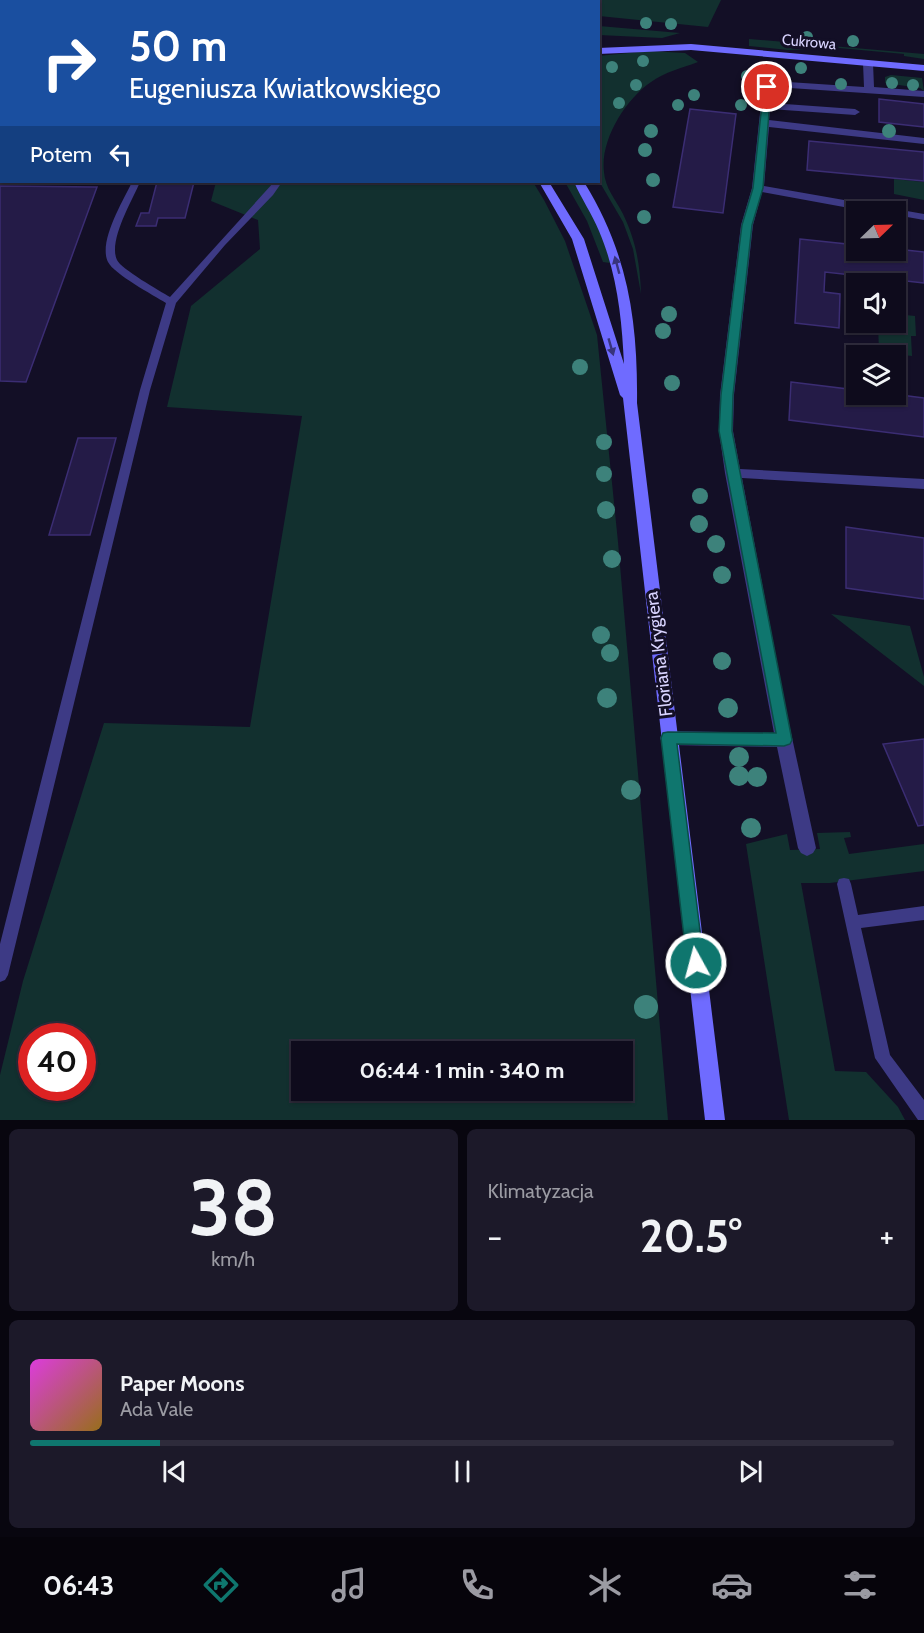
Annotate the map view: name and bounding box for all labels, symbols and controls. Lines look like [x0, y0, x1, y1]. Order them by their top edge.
text: 50 m [129, 20, 227, 72]
icon: right [30, 24, 108, 102]
street label: Cukrowa [781, 31, 838, 53]
pin [741, 61, 792, 112]
icon: arrive [750, 70, 783, 103]
text: Eugeniusza Kwiatkowskiego [129, 72, 441, 105]
icon: left [104, 138, 137, 171]
text: Potem [30, 141, 92, 168]
north arrow [846, 201, 906, 261]
map controls [846, 201, 906, 405]
one-way arrow [612, 256, 621, 274]
button: sound [846, 273, 906, 333]
one-way arrow [607, 338, 616, 356]
button: layers [846, 345, 906, 405]
street label: Floriana Krygiera [640, 590, 678, 718]
position arrow [664, 931, 728, 995]
speed limit sign: 40 [18, 1023, 96, 1101]
text: 06:44 · 1 min · 340 m [360, 1057, 564, 1084]
text: 38 [189, 1160, 278, 1255]
text: Klimatyzacja [488, 1179, 594, 1203]
text: 20.5° [640, 1209, 742, 1263]
text: − [488, 1216, 502, 1256]
text: + [879, 1216, 894, 1256]
text: km/h [211, 1247, 255, 1271]
text: Paper Moons [120, 1370, 244, 1397]
text: Ada Vale [120, 1397, 193, 1421]
icon: previous [158, 1455, 191, 1488]
icon: pause [446, 1455, 479, 1488]
icon: next [734, 1455, 767, 1488]
icon: directions [200, 1564, 242, 1606]
icon: music [328, 1564, 370, 1606]
icon: phone [456, 1564, 498, 1606]
icon: climate [584, 1564, 626, 1606]
icon: car [711, 1564, 753, 1606]
icon: filters [839, 1564, 881, 1606]
text: 06:43 [43, 1569, 114, 1602]

